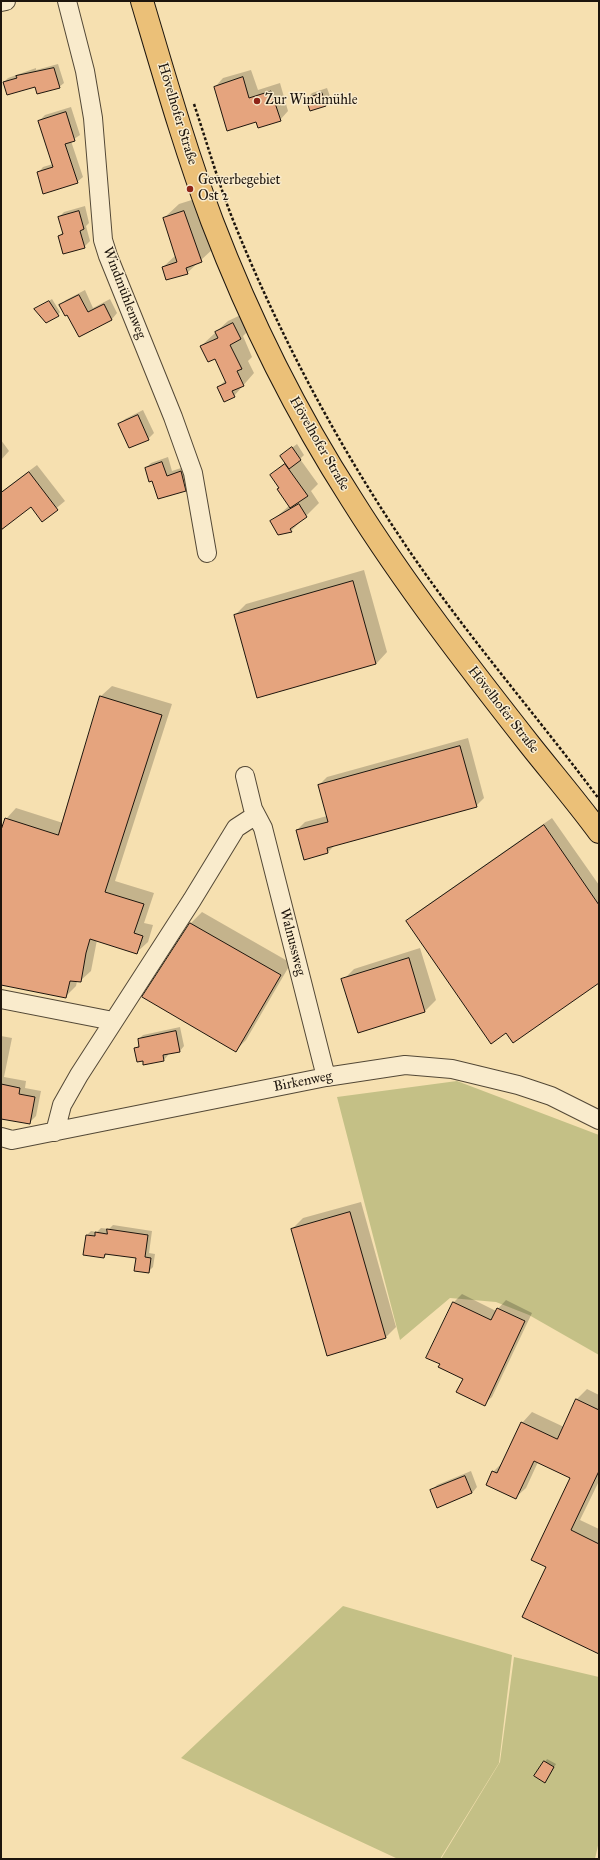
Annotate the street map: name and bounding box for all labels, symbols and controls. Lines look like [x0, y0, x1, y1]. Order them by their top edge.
street label: Hövelhofer Straße [153, 61, 201, 167]
place label: Zur Windmühle [265, 93, 358, 109]
marker: Zur Windmühle [252, 96, 262, 106]
place label: Gewerbegebiet Ost 2 [198, 173, 281, 206]
marker: Gewerbegebiet Ost 2 [185, 184, 195, 194]
street label: Windmühlenweg [99, 245, 149, 341]
street label: Hövelhofer Straße [285, 394, 353, 494]
street label: Hövelhofer Straße [464, 663, 542, 757]
street label: Walnussweg [276, 907, 308, 977]
street label: Birkenweg [272, 1068, 334, 1096]

